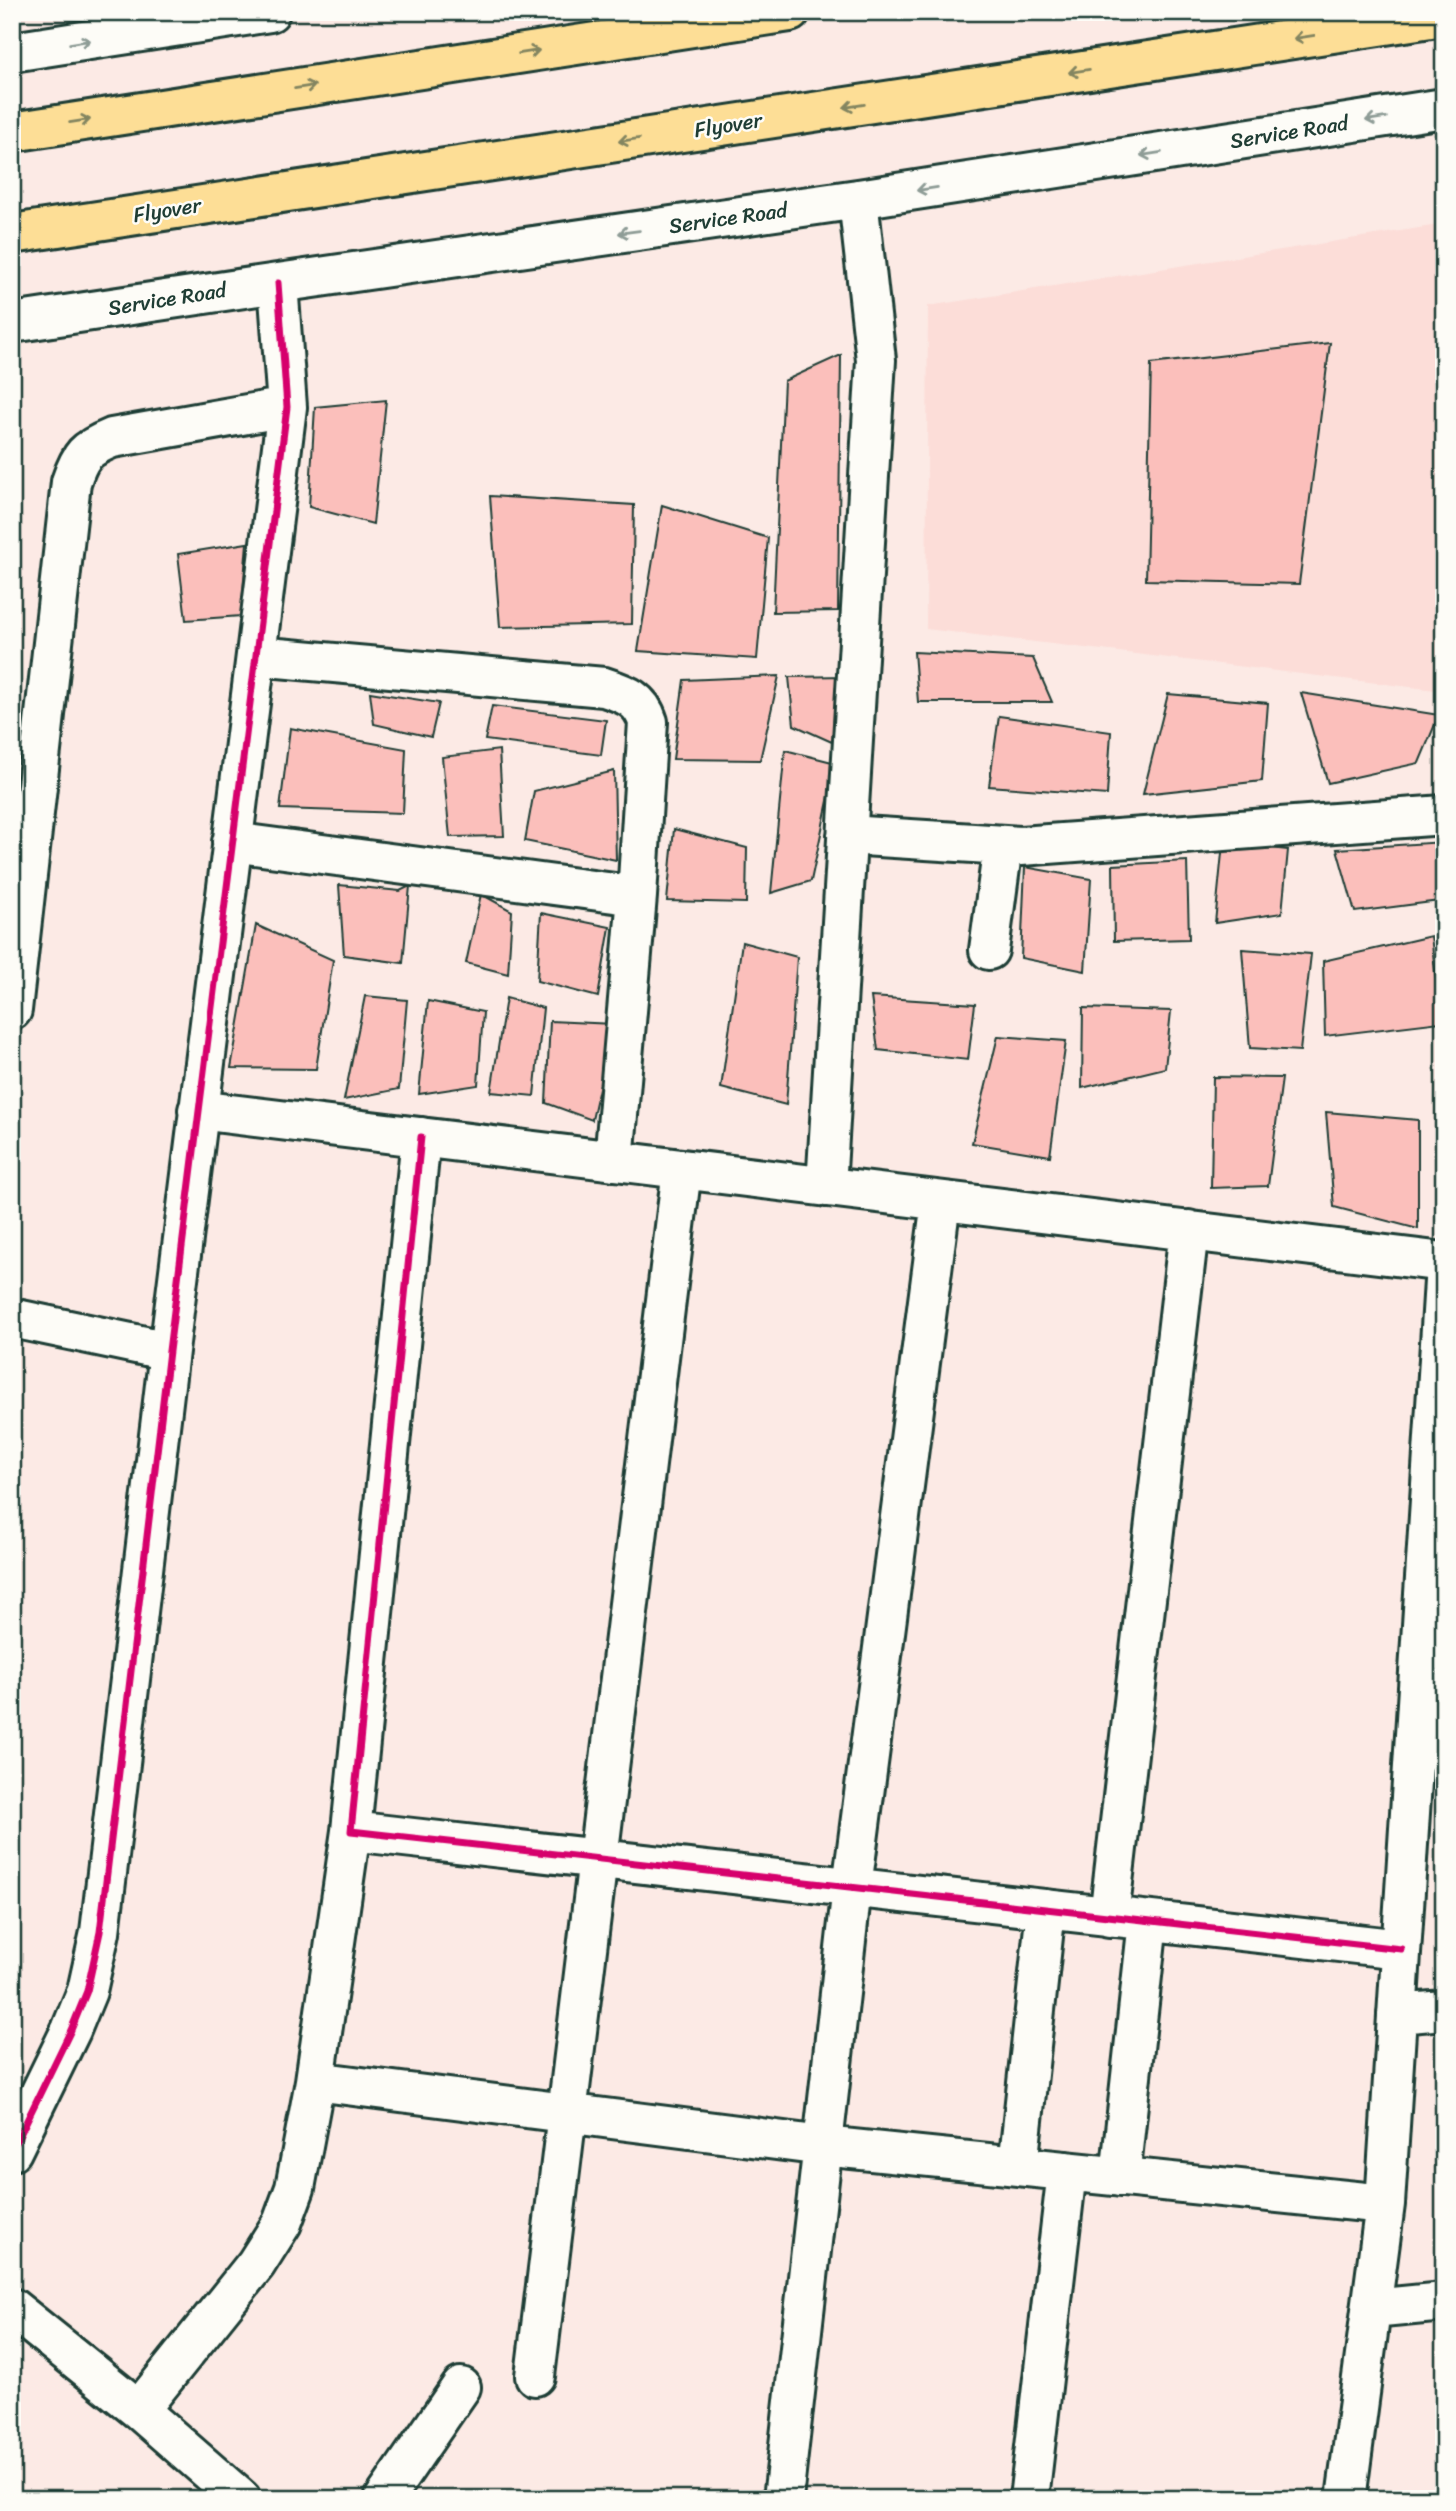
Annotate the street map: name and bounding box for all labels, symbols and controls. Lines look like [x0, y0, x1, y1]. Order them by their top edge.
one-way arrow [1293, 31, 1316, 44]
one-way arrow [68, 35, 91, 48]
one-way arrow [518, 45, 540, 58]
one-way arrow [1068, 65, 1091, 78]
one-way arrow [293, 80, 315, 93]
one-way arrow [843, 100, 866, 113]
street label: Flyover [691, 101, 766, 149]
street label: Service Road [1227, 104, 1353, 160]
one-way arrow [1365, 113, 1388, 126]
one-way arrow [68, 114, 91, 127]
one-way arrow [618, 134, 641, 147]
one-way arrow [1141, 148, 1163, 161]
one-way arrow [916, 182, 939, 195]
street label: Flyover [130, 186, 205, 234]
street label: Service Road [666, 191, 792, 245]
one-way arrow [618, 226, 641, 239]
street label: Service Road [105, 271, 231, 327]

